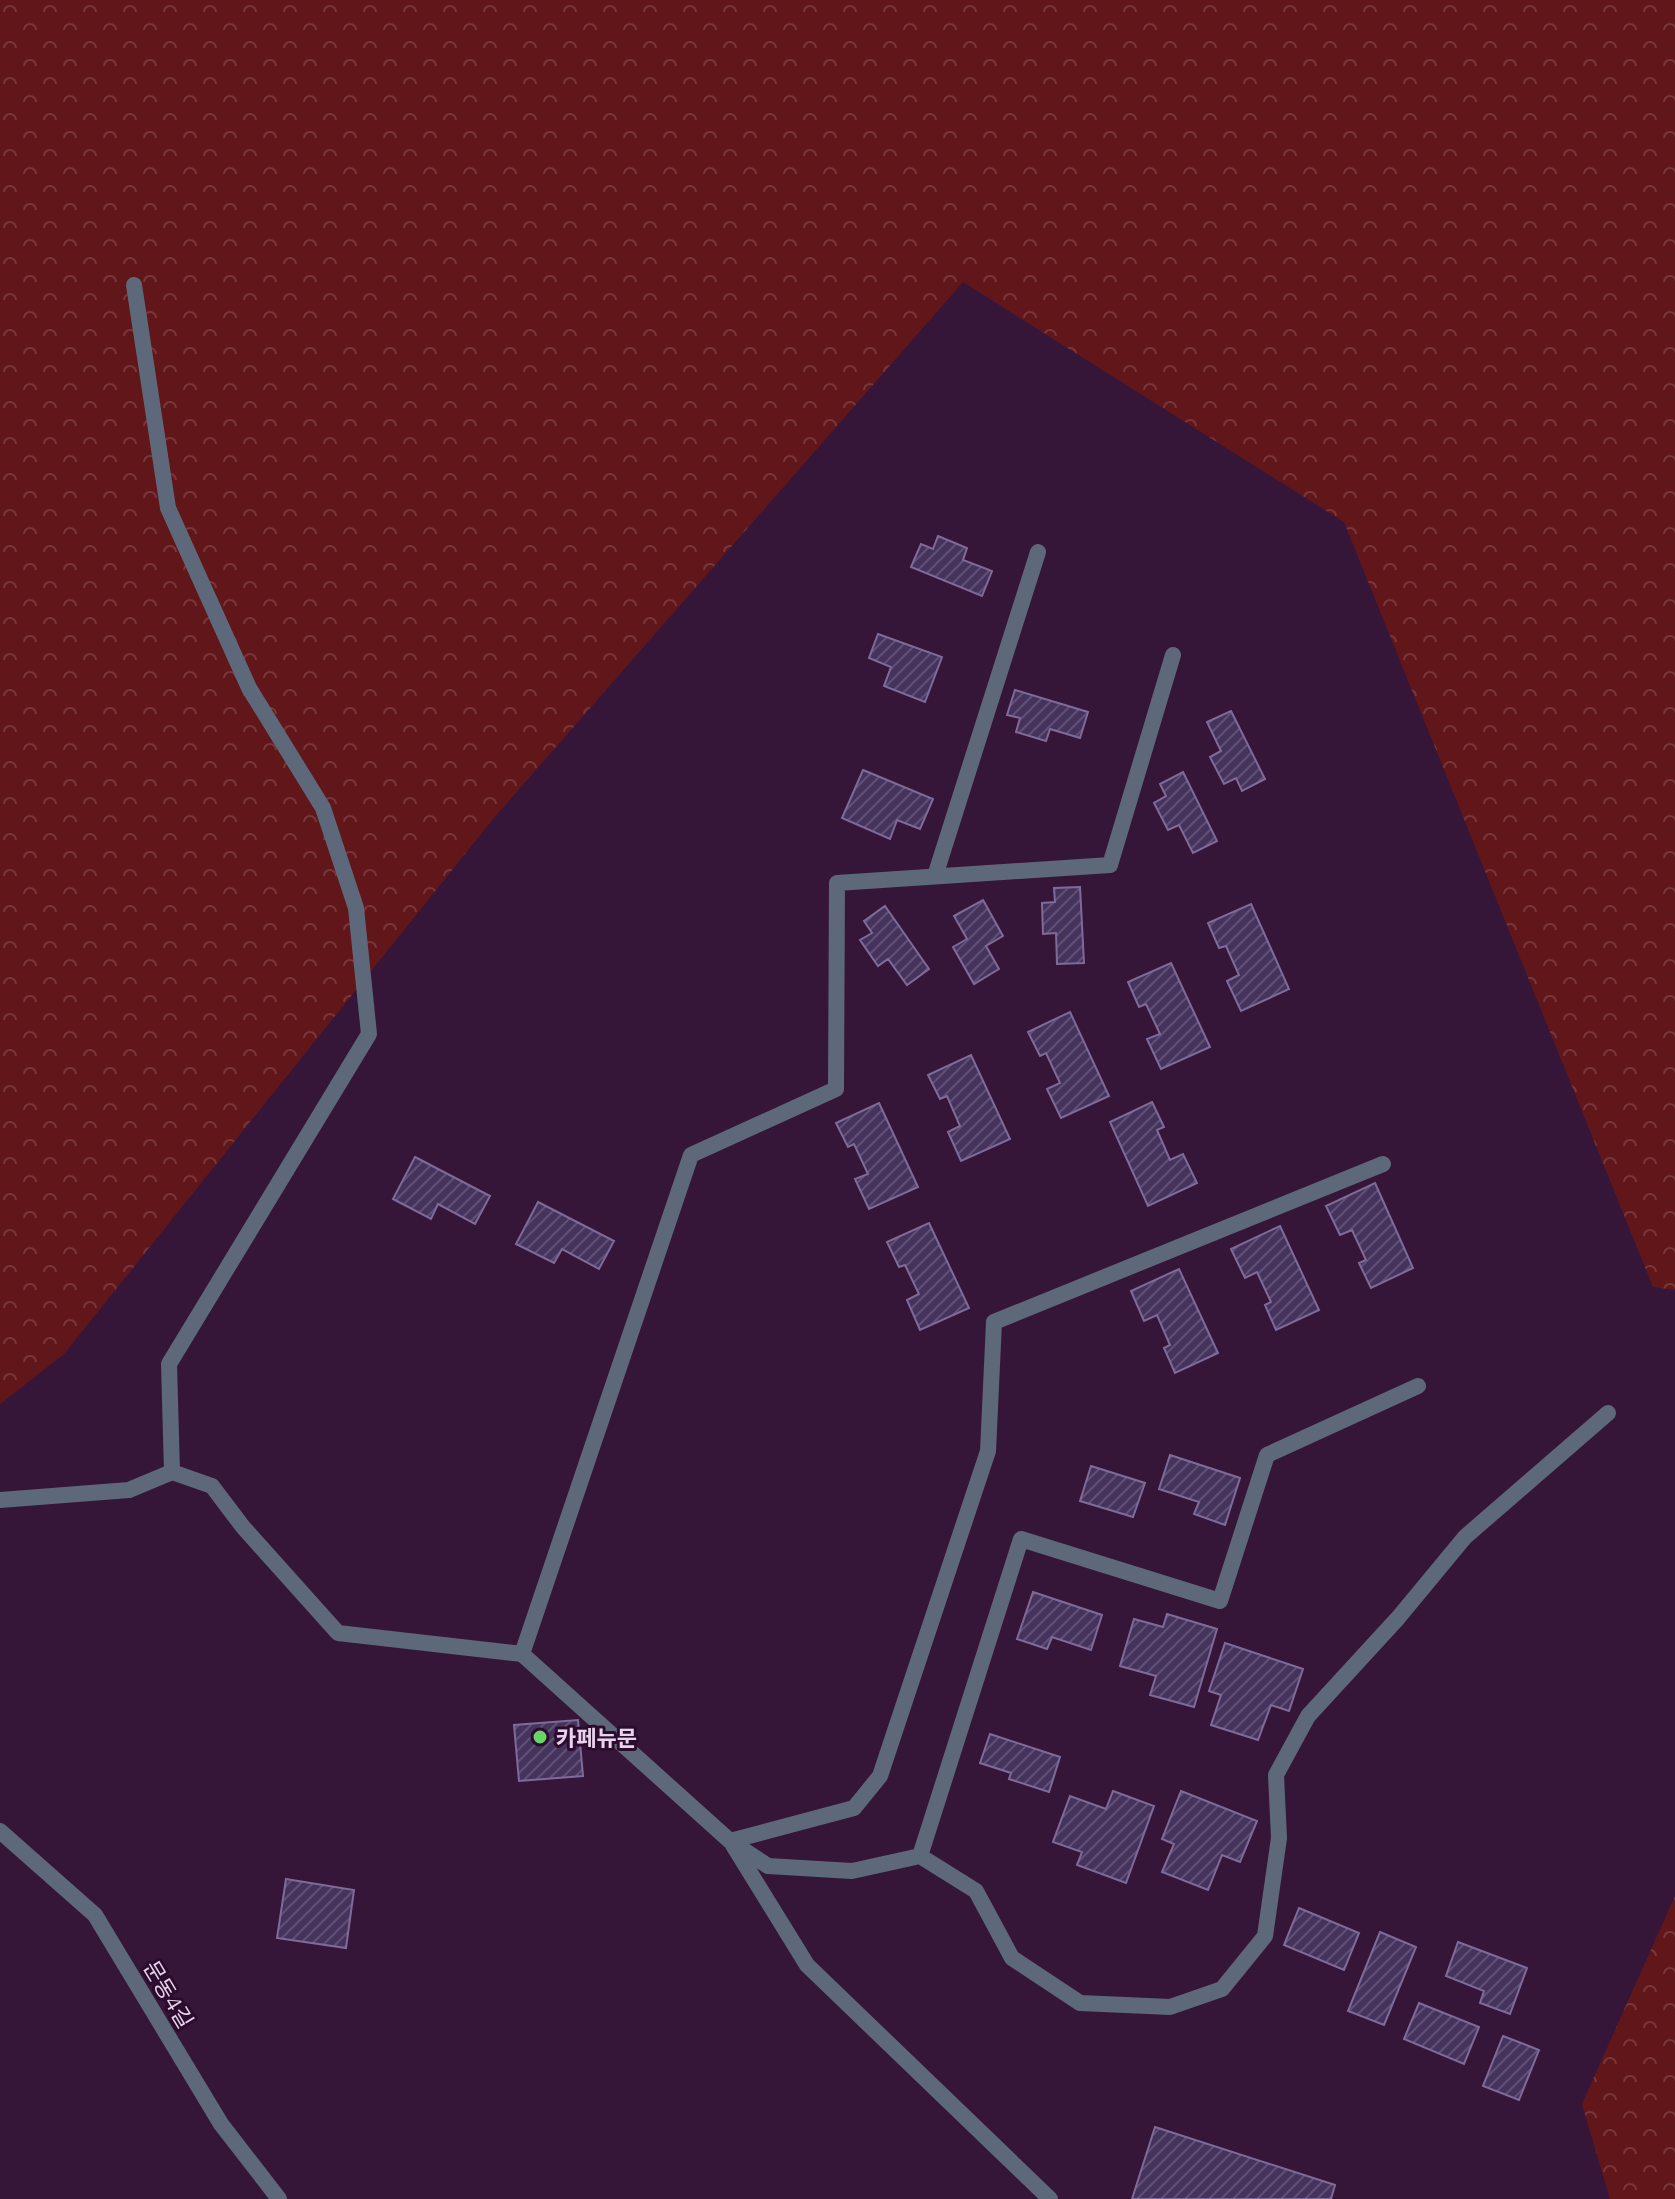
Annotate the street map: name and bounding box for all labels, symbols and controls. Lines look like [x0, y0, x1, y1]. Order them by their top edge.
place label: 카페뉴문 [556, 1723, 637, 1752]
marker: 카페뉴문 [531, 1728, 549, 1746]
street label: 문동4길 [138, 1955, 200, 2033]

